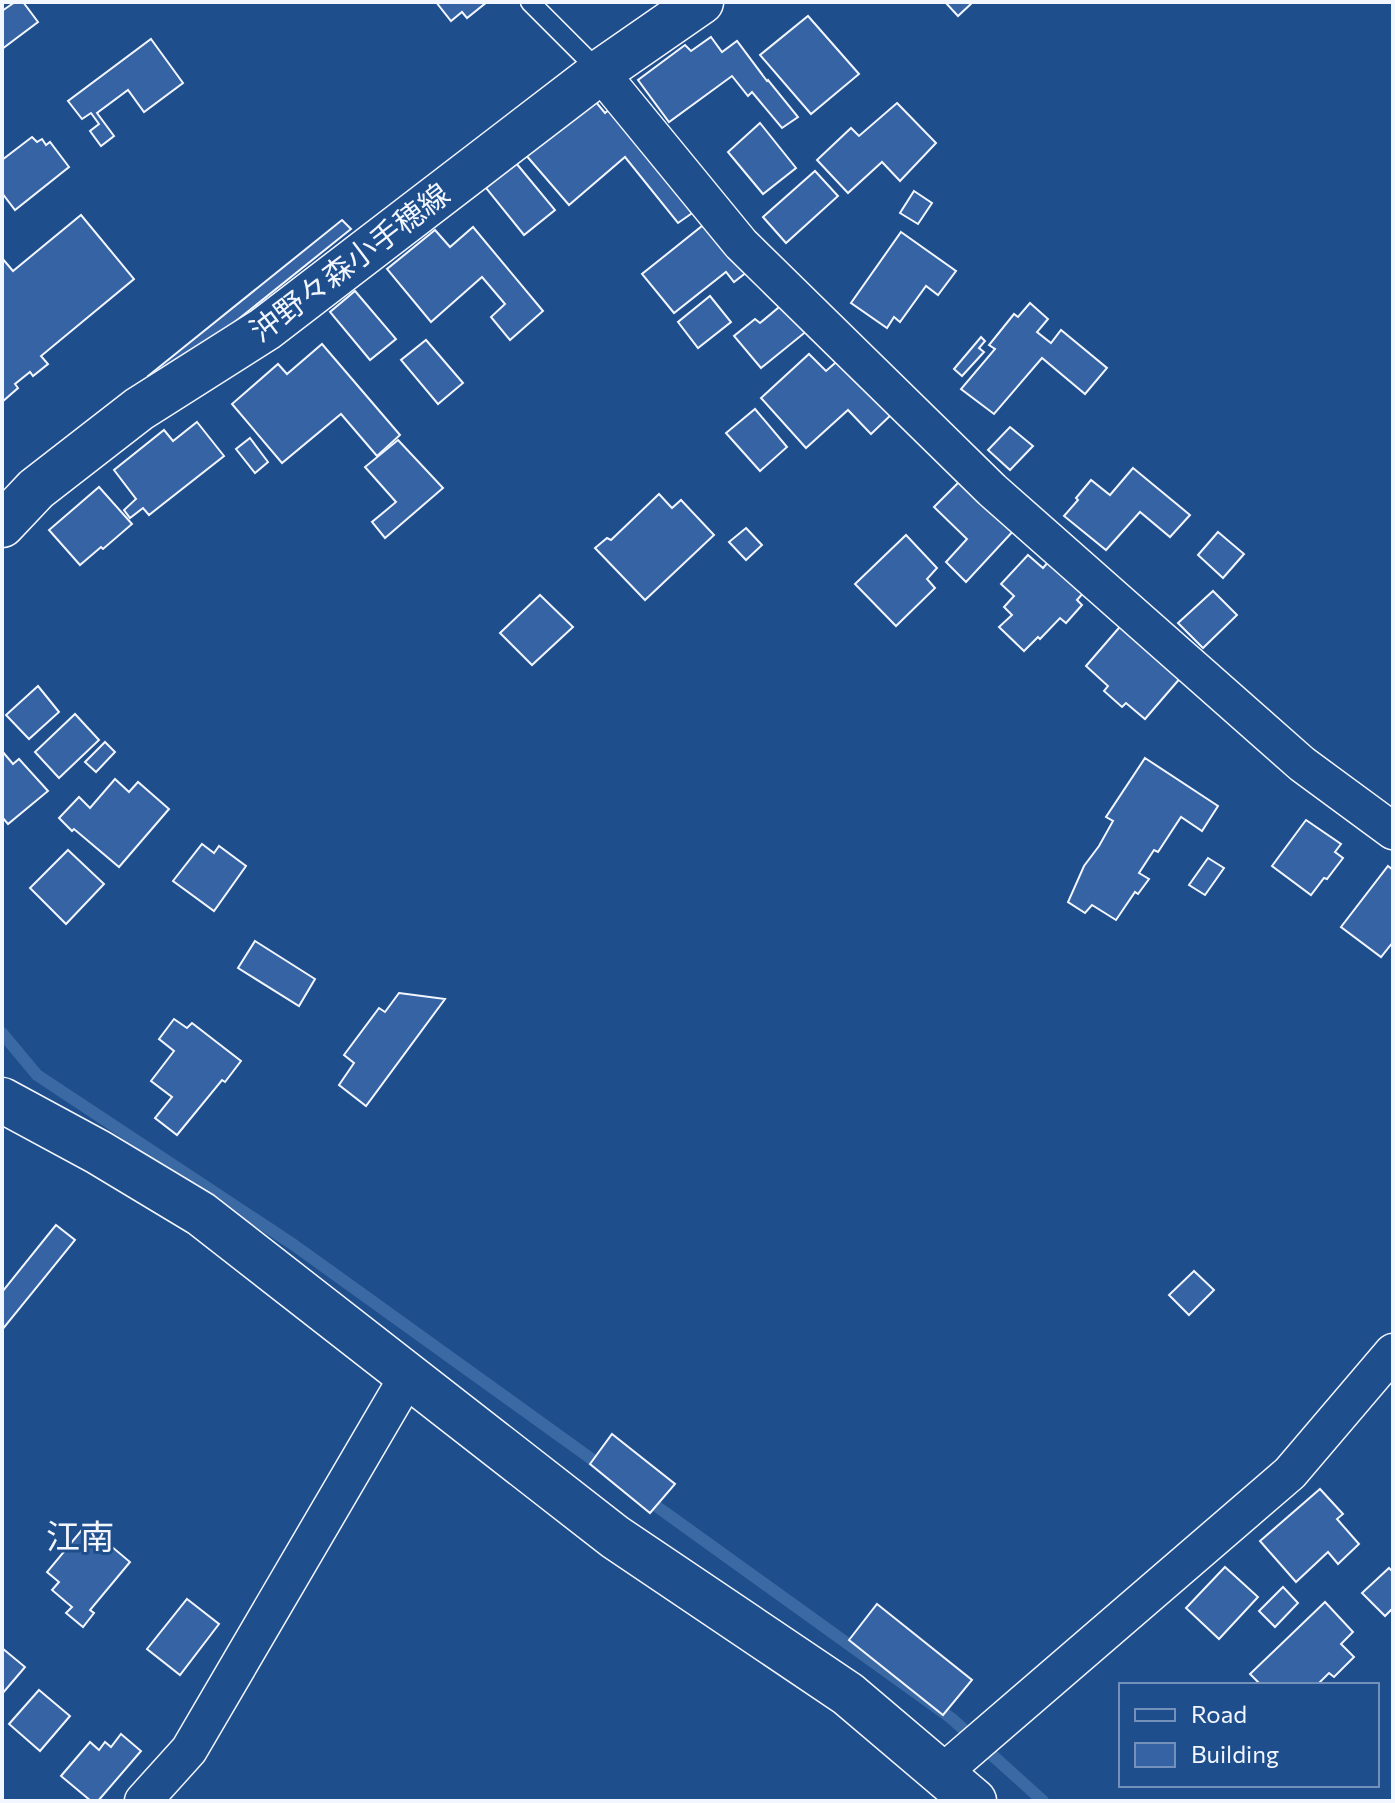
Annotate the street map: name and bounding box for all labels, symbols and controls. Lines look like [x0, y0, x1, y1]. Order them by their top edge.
street label: 沖野々森小手穂線 [242, 174, 455, 348]
district label: 江南 [46, 1514, 114, 1556]
legend [1119, 1683, 1379, 1787]
text: Road [1191, 1699, 1247, 1728]
text: Building [1191, 1739, 1279, 1768]

